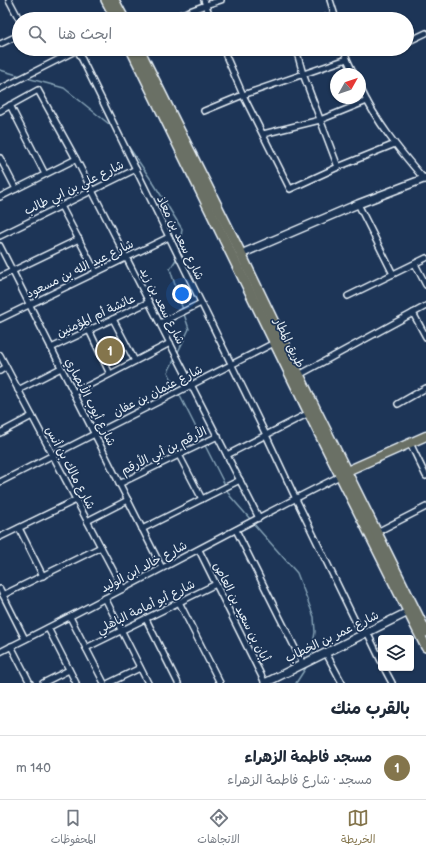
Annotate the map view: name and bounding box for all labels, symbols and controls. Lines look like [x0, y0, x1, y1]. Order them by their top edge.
search box [12, 12, 414, 56]
icon: search [26, 23, 48, 45]
text: ابحث هنا [58, 25, 112, 44]
north arrow [330, 68, 366, 104]
street label: شارع علي بن ابي طالب [22, 157, 128, 221]
street label: شارع سعد بن معاذ [152, 193, 207, 283]
street label: شارع عبد الله بن مسعود [24, 236, 137, 302]
street label: شارع سعد بن زيد [135, 265, 188, 347]
your location [172, 284, 192, 304]
street label: عائشة أم المؤمنين [54, 291, 138, 342]
street label: طريق المطار [270, 315, 307, 370]
pin: 1 [97, 336, 123, 366]
street label: شارع أيوب الأنصاري [60, 355, 120, 449]
street label: شارع عثمان بن عفان [111, 362, 206, 421]
street label: الأرقم بن أبي الأرقم [118, 423, 211, 481]
street label: شارع مالك بن أنس [41, 424, 98, 513]
street label: شارع خالد ابن الوليد [98, 538, 190, 597]
street label: أبان بن سعيد بن العاص [209, 560, 273, 664]
street label: شارع أبو أمامة الباهلي [95, 577, 199, 640]
street label: شارع عمر بن الخطاب [283, 608, 382, 667]
map controls [378, 635, 414, 671]
button: layers [378, 635, 414, 671]
text: بالقرب منك [331, 699, 410, 719]
text: مسجد فاطمة الزهراء [244, 748, 372, 767]
text: 140 m [16, 760, 51, 776]
text: 1 [394, 760, 400, 776]
text: مسجد · شارع فاطمة الزهراء [227, 772, 372, 788]
tab: المحفوظات [51, 807, 96, 849]
tab: الاتجاهات [197, 807, 240, 849]
tab: الخريطة [341, 807, 375, 849]

